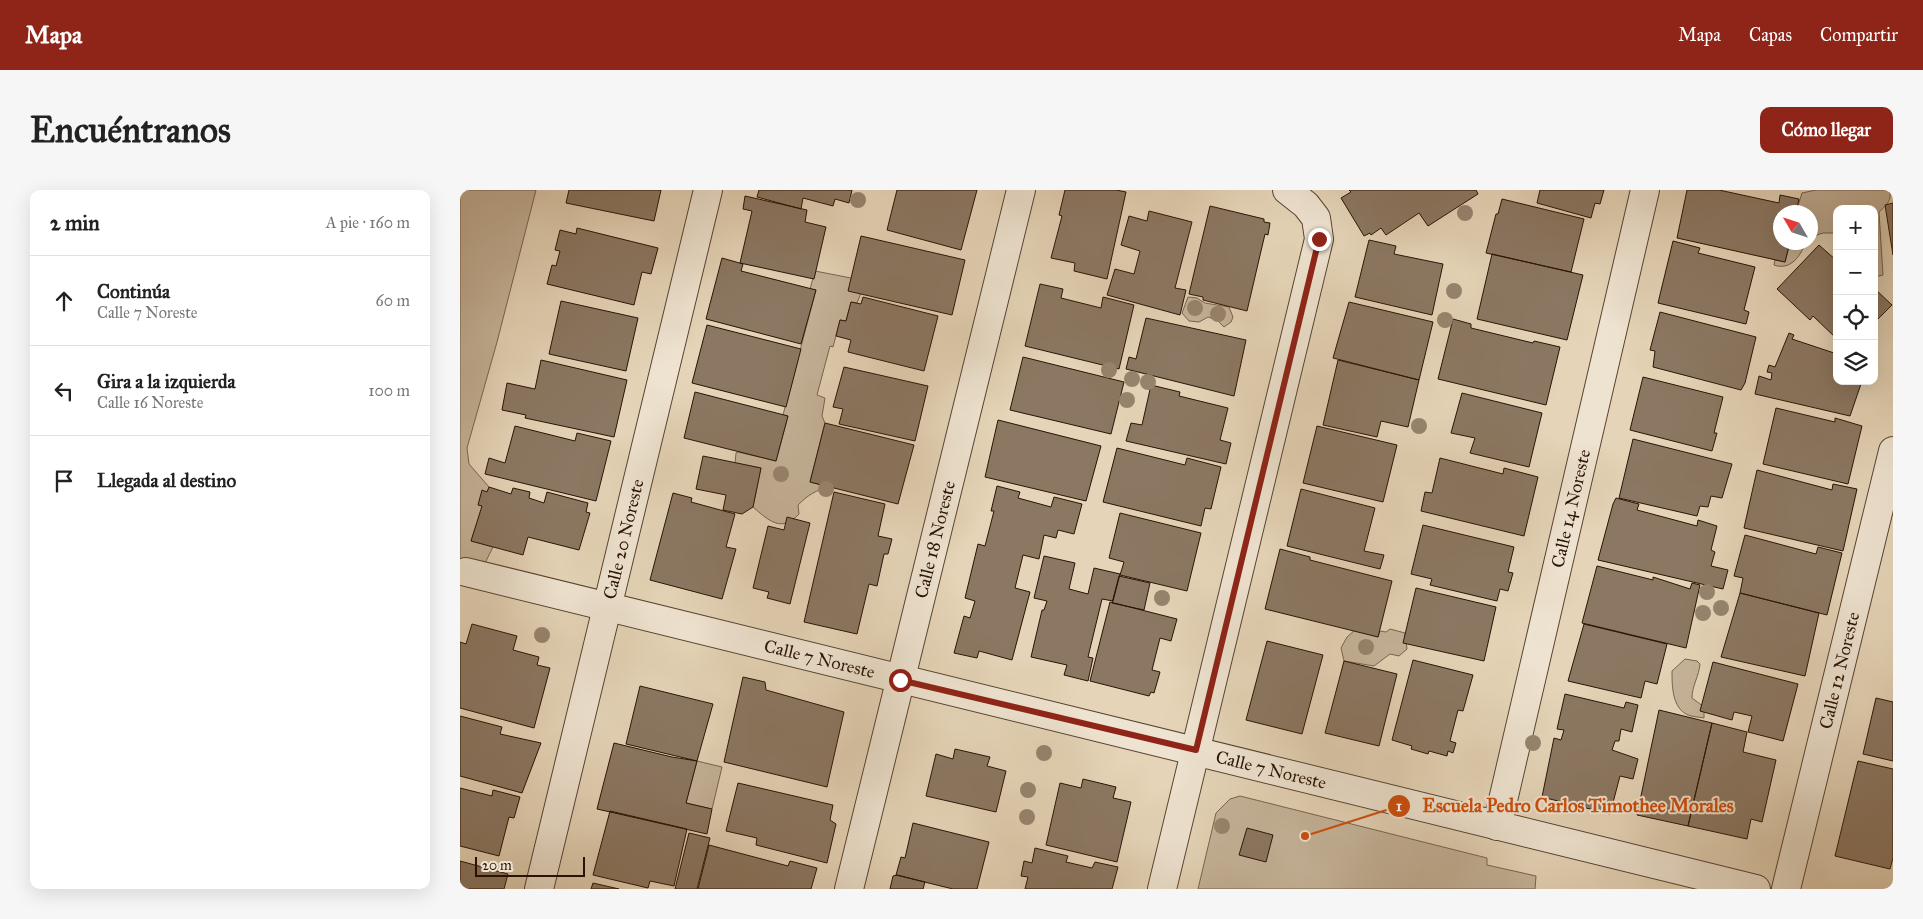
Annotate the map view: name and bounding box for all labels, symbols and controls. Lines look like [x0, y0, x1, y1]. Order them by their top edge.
text: Mapa [25, 20, 82, 50]
text: Mapa [1678, 24, 1721, 46]
text: Capas [1749, 24, 1792, 46]
text: Compartir [1820, 24, 1898, 46]
button: Cómo llegar [1760, 107, 1893, 153]
text: Encuéntranos [30, 109, 231, 152]
north arrow [1773, 205, 1818, 250]
map controls [1833, 205, 1878, 385]
button: + [1833, 205, 1878, 250]
text: 2 min [50, 210, 100, 236]
text: A pie · 160 m [326, 213, 410, 232]
route end [1308, 228, 1331, 251]
button: − [1833, 250, 1878, 295]
text: Continúa [97, 280, 170, 303]
icon: ahead [50, 287, 78, 315]
text: 60 m [376, 291, 410, 310]
button: locate [1833, 295, 1878, 340]
text: Calle 7 Noreste [97, 303, 198, 322]
button: layers [1833, 340, 1878, 385]
text: Gira a la izquierda [97, 370, 236, 393]
icon: left [50, 377, 78, 405]
text: 100 m [368, 381, 410, 400]
text: Calle 16 Noreste [97, 393, 203, 412]
street label: Calle 14 Noreste [1546, 447, 1595, 570]
icon: arrive [50, 467, 78, 495]
text: Llegada al destino [97, 469, 236, 492]
street label: Calle 20 Noreste [598, 477, 649, 601]
street label: Calle 18 Noreste [910, 478, 960, 600]
street label: Calle 12 Noreste [1815, 610, 1864, 731]
street label: Calle 7 Noreste [762, 635, 877, 683]
route start [889, 669, 912, 692]
street label: Calle 7 Noreste [1213, 746, 1329, 794]
callout: Escuela Pedro Carlos Timothee Morales [1387, 789, 1743, 823]
text: Escuela Pedro Carlos Timothee Morales [1422, 794, 1734, 817]
text: 1 [1396, 797, 1402, 815]
scale bar [475, 854, 585, 877]
text: 20 m [482, 857, 512, 874]

